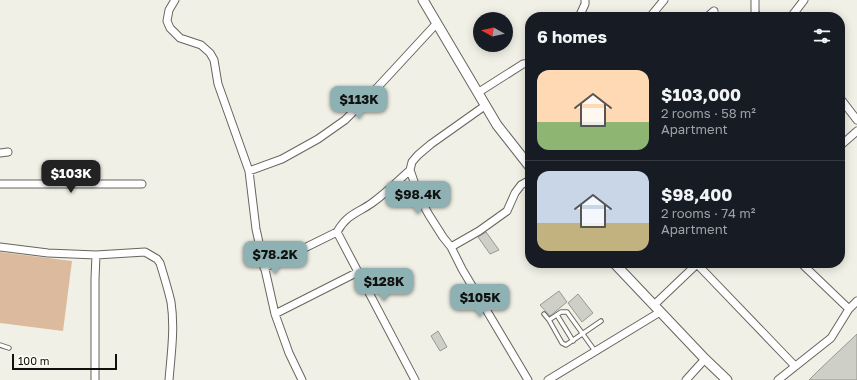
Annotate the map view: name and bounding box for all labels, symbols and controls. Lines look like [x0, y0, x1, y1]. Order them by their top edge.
north arrow [473, 12, 513, 52]
map controls [473, 12, 513, 52]
icon: filters [811, 25, 833, 47]
text: 6 homes [537, 26, 607, 47]
text: $103,000 [661, 84, 741, 105]
pin: $113K [331, 86, 387, 120]
icon: home [569, 86, 617, 134]
text: $113K [339, 91, 379, 107]
text: 2 rooms · 58 m² [661, 105, 756, 121]
text: Apartment [661, 121, 728, 137]
pin: $103K [43, 160, 99, 194]
text: $103K [50, 165, 92, 181]
pin: $98.4K [385, 181, 451, 215]
text: $98,400 [661, 184, 732, 205]
text: $98.4K [395, 186, 442, 202]
icon: home [569, 187, 617, 235]
text: 2 rooms · 74 m² [661, 205, 755, 221]
text: Apartment [661, 221, 728, 237]
pin: $78.2K [242, 241, 308, 275]
text: $78.2K [252, 246, 298, 262]
pin: $128K [356, 268, 412, 302]
text: $128K [363, 273, 405, 289]
pin: $105K [452, 284, 508, 318]
text: $105K [459, 289, 501, 305]
scale bar [12, 352, 117, 371]
text: 100 m [18, 354, 49, 367]

